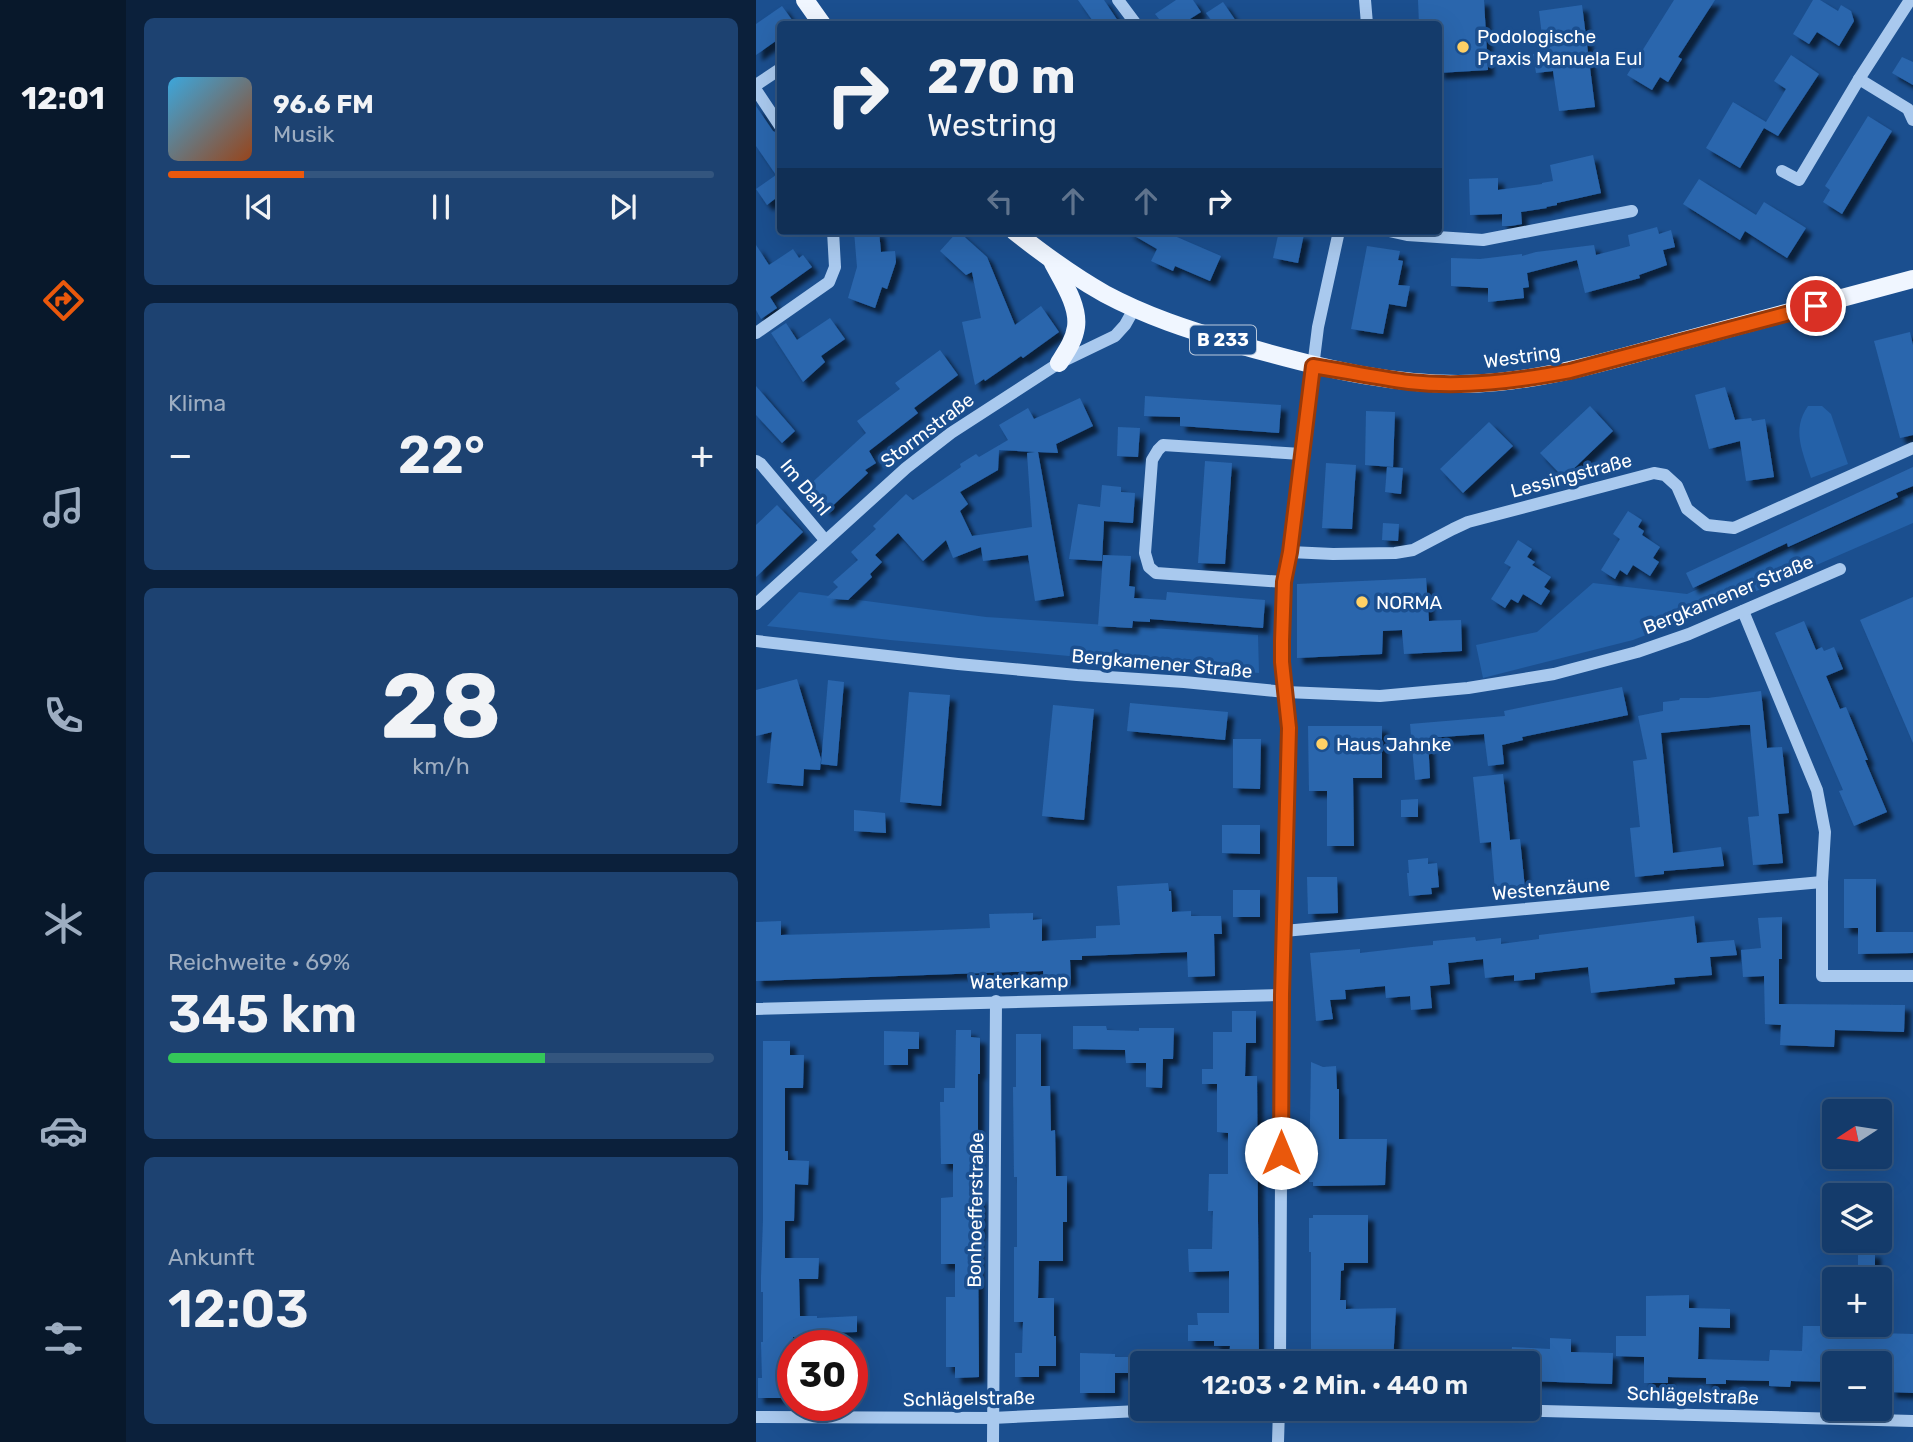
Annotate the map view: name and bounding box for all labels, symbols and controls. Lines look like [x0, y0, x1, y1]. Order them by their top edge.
place label: Podologische Praxis Manuela Eul [1477, 25, 1642, 70]
marker: Podologische Praxis Manuela Eul [1455, 39, 1471, 55]
text: 270 m [927, 47, 1076, 105]
icon: right [812, 49, 903, 140]
text: 12:01 [21, 79, 105, 117]
text: 96.6 FM [273, 89, 374, 120]
text: Westring [927, 106, 1057, 144]
text: Musik [273, 120, 334, 148]
icon: left [981, 182, 1019, 220]
icon: ahead [1054, 182, 1092, 220]
icon: ahead [1127, 182, 1165, 220]
icon: right [1200, 182, 1238, 220]
icon: previous [240, 188, 278, 226]
icon: pause [422, 188, 460, 226]
icon: next [604, 188, 642, 226]
icon: directions [39, 276, 88, 325]
pin [1786, 276, 1846, 336]
icon: arrive [1797, 287, 1835, 325]
road number: B 233 [1190, 326, 1256, 354]
street label: Westring [1482, 340, 1562, 373]
street label: Stormstraße [876, 388, 978, 473]
text: Klima [168, 389, 226, 417]
text: 22° [398, 424, 485, 486]
text: − [168, 432, 193, 478]
text: + [690, 432, 714, 478]
street label: Lessingstraße [1508, 448, 1634, 503]
street label: Im Dahl [775, 454, 836, 520]
icon: music [39, 483, 88, 532]
street label: Bergkamener Straße [1640, 550, 1817, 639]
place label: NORMA [1376, 591, 1443, 614]
marker: NORMA [1354, 594, 1370, 610]
street label: Bergkamener Straße [1071, 644, 1253, 683]
text: 28 [381, 652, 501, 760]
icon: phone [39, 691, 88, 740]
place label: Haus Jahnke [1336, 733, 1451, 756]
marker: Haus Jahnke [1314, 736, 1330, 752]
text: km/h [412, 752, 470, 780]
street label: Westenzäune [1491, 872, 1611, 905]
icon: climate [39, 899, 88, 948]
text: Reichweite · 69% [168, 948, 350, 976]
street label: Waterkamp [969, 969, 1069, 994]
text: 345 km [168, 983, 357, 1045]
north arrow [1822, 1099, 1892, 1169]
map controls [1822, 1099, 1892, 1421]
icon: car [39, 1106, 88, 1155]
position arrow [1244, 1116, 1318, 1190]
street label: Bonhoefferstraße [963, 1132, 988, 1288]
button: layers [1822, 1183, 1892, 1253]
text: Ankunft [168, 1243, 255, 1271]
button: + [1822, 1267, 1892, 1337]
text: 12:03 [168, 1278, 309, 1340]
icon: filters [39, 1314, 88, 1363]
speed limit sign: 30 [777, 1330, 868, 1421]
button: − [1822, 1351, 1892, 1421]
text: 12:03 · 2 Min. · 440 m [1202, 1370, 1468, 1401]
street label: Schlägelstraße [1627, 1382, 1759, 1409]
street label: Schlägelstraße [903, 1386, 1035, 1411]

